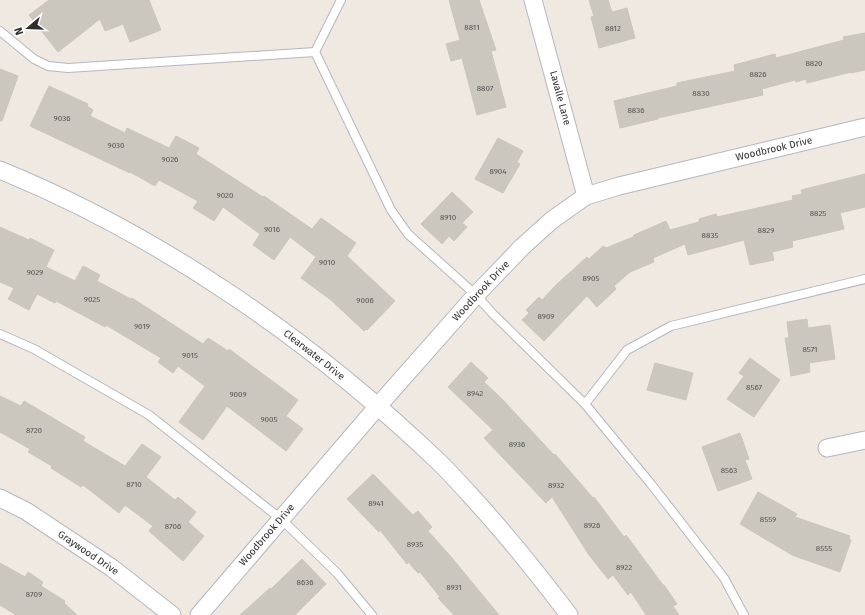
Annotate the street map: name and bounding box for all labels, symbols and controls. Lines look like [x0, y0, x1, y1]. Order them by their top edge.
north arrow [8, 8, 48, 48]
house number: 8811 [464, 23, 480, 32]
house number: 8812 [605, 24, 621, 33]
text: N [12, 26, 26, 37]
house number: 8820 [805, 59, 823, 68]
street label: Lavalle Lane [547, 69, 573, 127]
house number: 8826 [750, 70, 766, 79]
house number: 8807 [477, 84, 494, 93]
house number: 8830 [692, 89, 710, 98]
house number: 8836 [627, 106, 645, 115]
house number: 9036 [54, 114, 70, 123]
street label: Woodbrook Drive [735, 134, 813, 164]
house number: 9030 [107, 141, 125, 150]
house number: 9026 [162, 155, 178, 164]
house number: 8904 [489, 167, 507, 176]
house number: 9020 [217, 191, 234, 200]
house number: 8825 [810, 209, 826, 218]
house number: 8910 [440, 213, 457, 222]
house number: 9016 [264, 225, 280, 234]
house number: 8829 [758, 226, 774, 235]
house number: 8835 [702, 231, 718, 240]
house number: 9010 [319, 258, 336, 267]
street label: Woodbrook Drive [450, 258, 512, 324]
house number: 9029 [27, 268, 43, 277]
house number: 8905 [583, 274, 599, 283]
house number: 9025 [84, 295, 100, 304]
house number: 9006 [356, 296, 374, 305]
house number: 8909 [537, 312, 555, 321]
house number: 9019 [134, 322, 150, 331]
street label: Clearwater Drive [281, 327, 347, 383]
house number: 8571 [802, 345, 818, 354]
house number: 9015 [182, 351, 198, 360]
house number: 8567 [746, 383, 762, 392]
house number: 8942 [467, 389, 483, 398]
house number: 9009 [229, 390, 247, 399]
house number: 9005 [260, 415, 278, 424]
house number: 8720 [26, 426, 43, 435]
house number: 8936 [509, 440, 525, 449]
house number: 8563 [721, 466, 737, 475]
house number: 8710 [126, 480, 142, 489]
house number: 8932 [548, 481, 564, 490]
house number: 8941 [368, 499, 384, 508]
street label: Woodbrook Drive [237, 502, 297, 568]
house number: 8559 [760, 515, 776, 524]
house number: 8926 [584, 521, 600, 530]
house number: 8706 [165, 522, 181, 531]
street label: Graywood Drive [55, 528, 121, 578]
house number: 8935 [407, 540, 423, 549]
house number: 8555 [816, 544, 832, 553]
house number: 8922 [616, 563, 632, 572]
house number: 8636 [297, 578, 313, 587]
house number: 8931 [446, 583, 462, 592]
house number: 8709 [26, 590, 42, 599]

